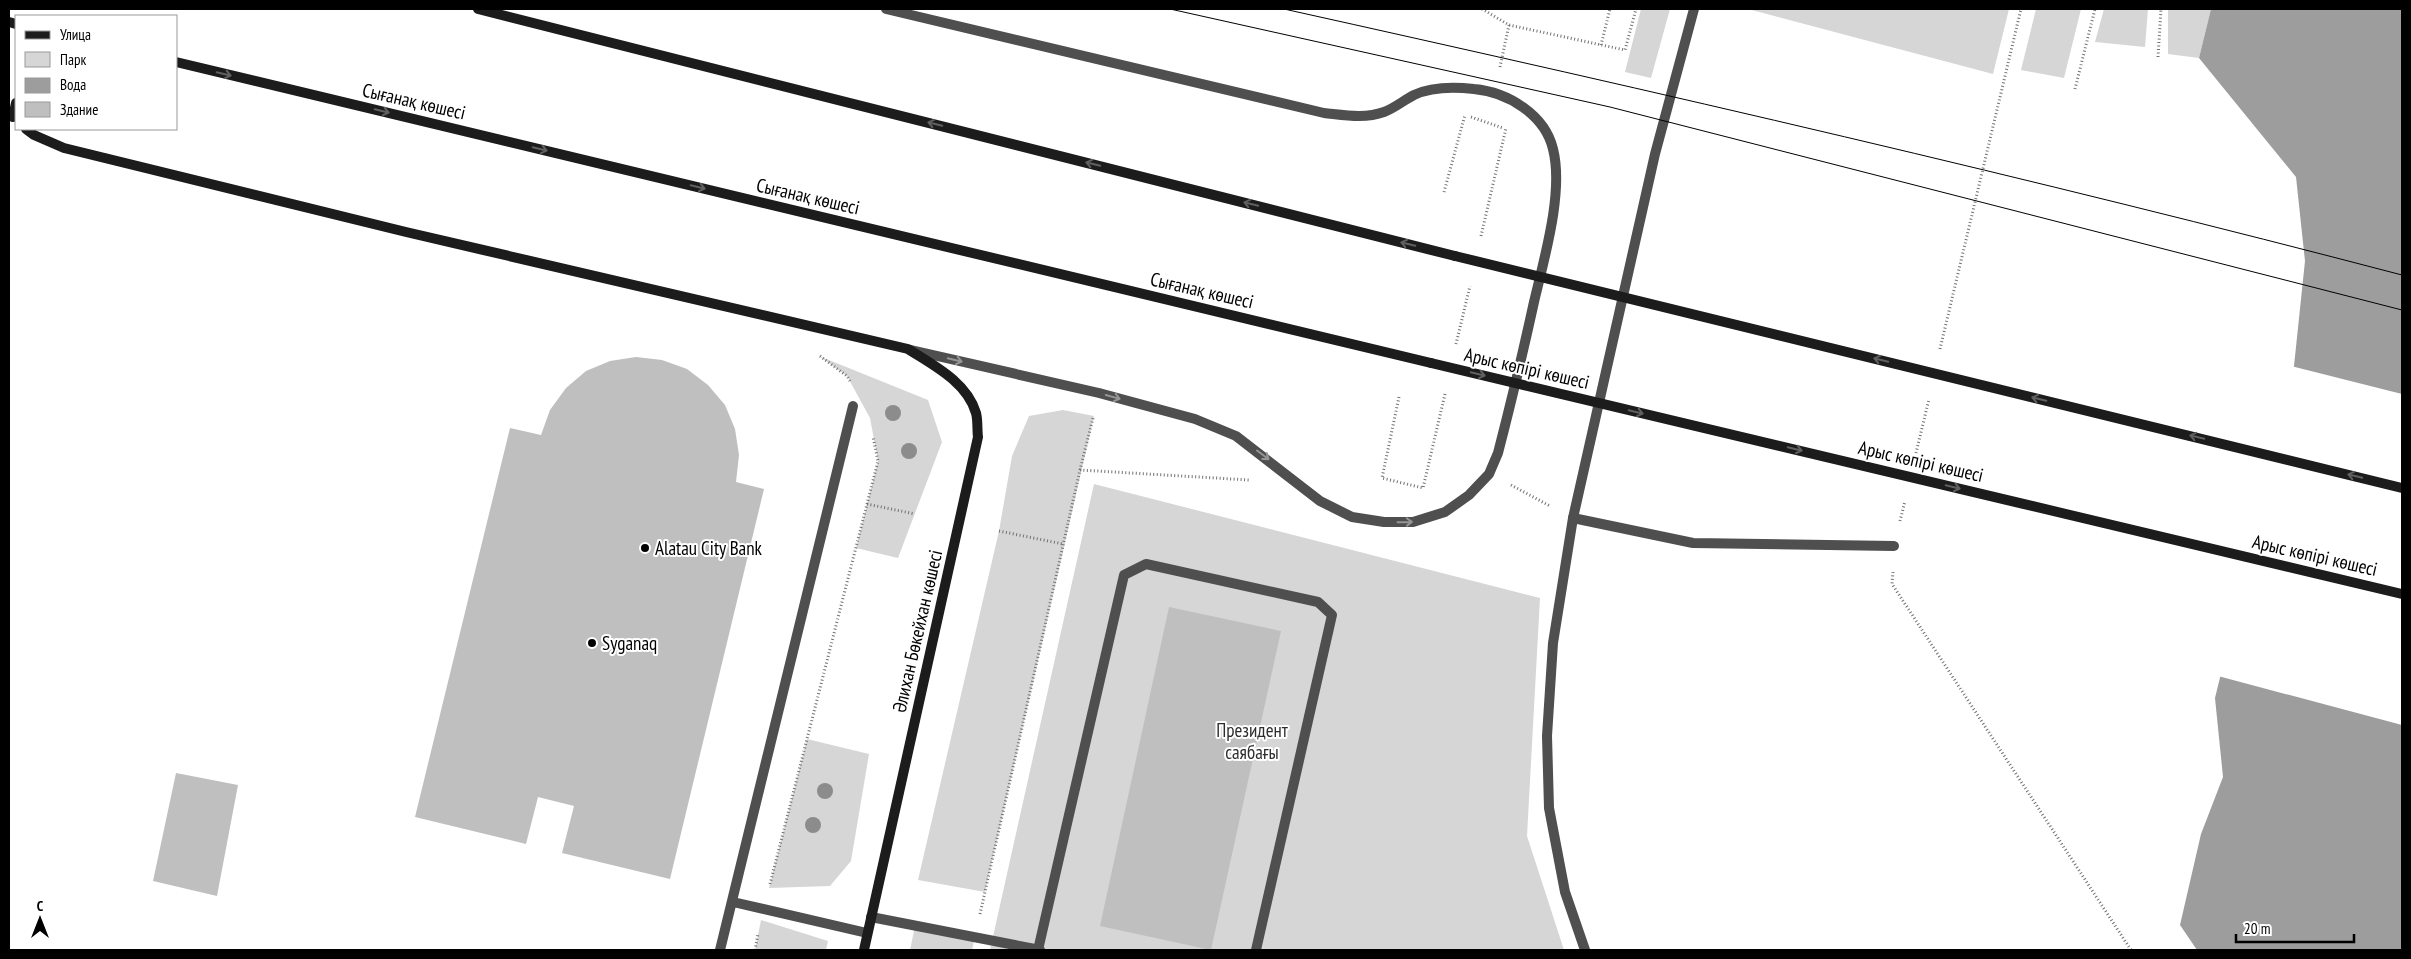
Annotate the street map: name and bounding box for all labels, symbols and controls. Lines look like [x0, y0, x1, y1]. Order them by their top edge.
legend [15, 15, 178, 130]
text: Улица [60, 25, 91, 44]
text: Парк [60, 50, 86, 69]
one-way arrow [215, 69, 231, 79]
text: Вода [60, 75, 86, 94]
street label: Сығанақ көшесі [360, 77, 468, 125]
text: Здание [60, 100, 98, 119]
one-way arrow [373, 107, 389, 116]
one-way arrow [928, 119, 944, 129]
one-way arrow [531, 145, 547, 154]
one-way arrow [1085, 159, 1101, 169]
street label: Сығанақ көшесі [754, 172, 862, 220]
one-way arrow [689, 183, 705, 192]
one-way arrow [1243, 199, 1259, 208]
one-way arrow [1401, 239, 1417, 248]
street label: Сығанақ көшесі [1148, 266, 1256, 314]
street label: Арыс көпірі көшесі [1462, 342, 1592, 394]
one-way arrow [1874, 355, 1890, 364]
one-way arrow [947, 356, 963, 365]
one-way arrow [1470, 370, 1486, 379]
one-way arrow [1105, 393, 1121, 402]
one-way arrow [2032, 394, 2048, 403]
one-way arrow [1628, 408, 1644, 417]
one-way arrow [2190, 432, 2206, 441]
street label: Арыс көпірі көшесі [1856, 435, 1986, 487]
one-way arrow [1786, 445, 1802, 454]
one-way arrow [1256, 450, 1269, 461]
one-way arrow [2347, 471, 2363, 480]
one-way arrow [1944, 483, 1960, 492]
one-way arrow [1397, 517, 1413, 527]
street label: Арыс көпірі көшесі [2250, 529, 2380, 581]
place label: Alatau City Bank [655, 536, 763, 560]
marker: Alatau City Bank [639, 542, 651, 554]
street label: Әлихан Бөкейхан көшесі [887, 547, 947, 715]
place label: Syganaq [602, 631, 657, 655]
marker: Syganaq [586, 637, 598, 649]
park label: Президент саябағы [1216, 718, 1289, 764]
north arrow [15, 894, 65, 944]
text: С [37, 897, 44, 915]
scale bar [2236, 912, 2354, 944]
text: 20 m [2244, 919, 2270, 938]

